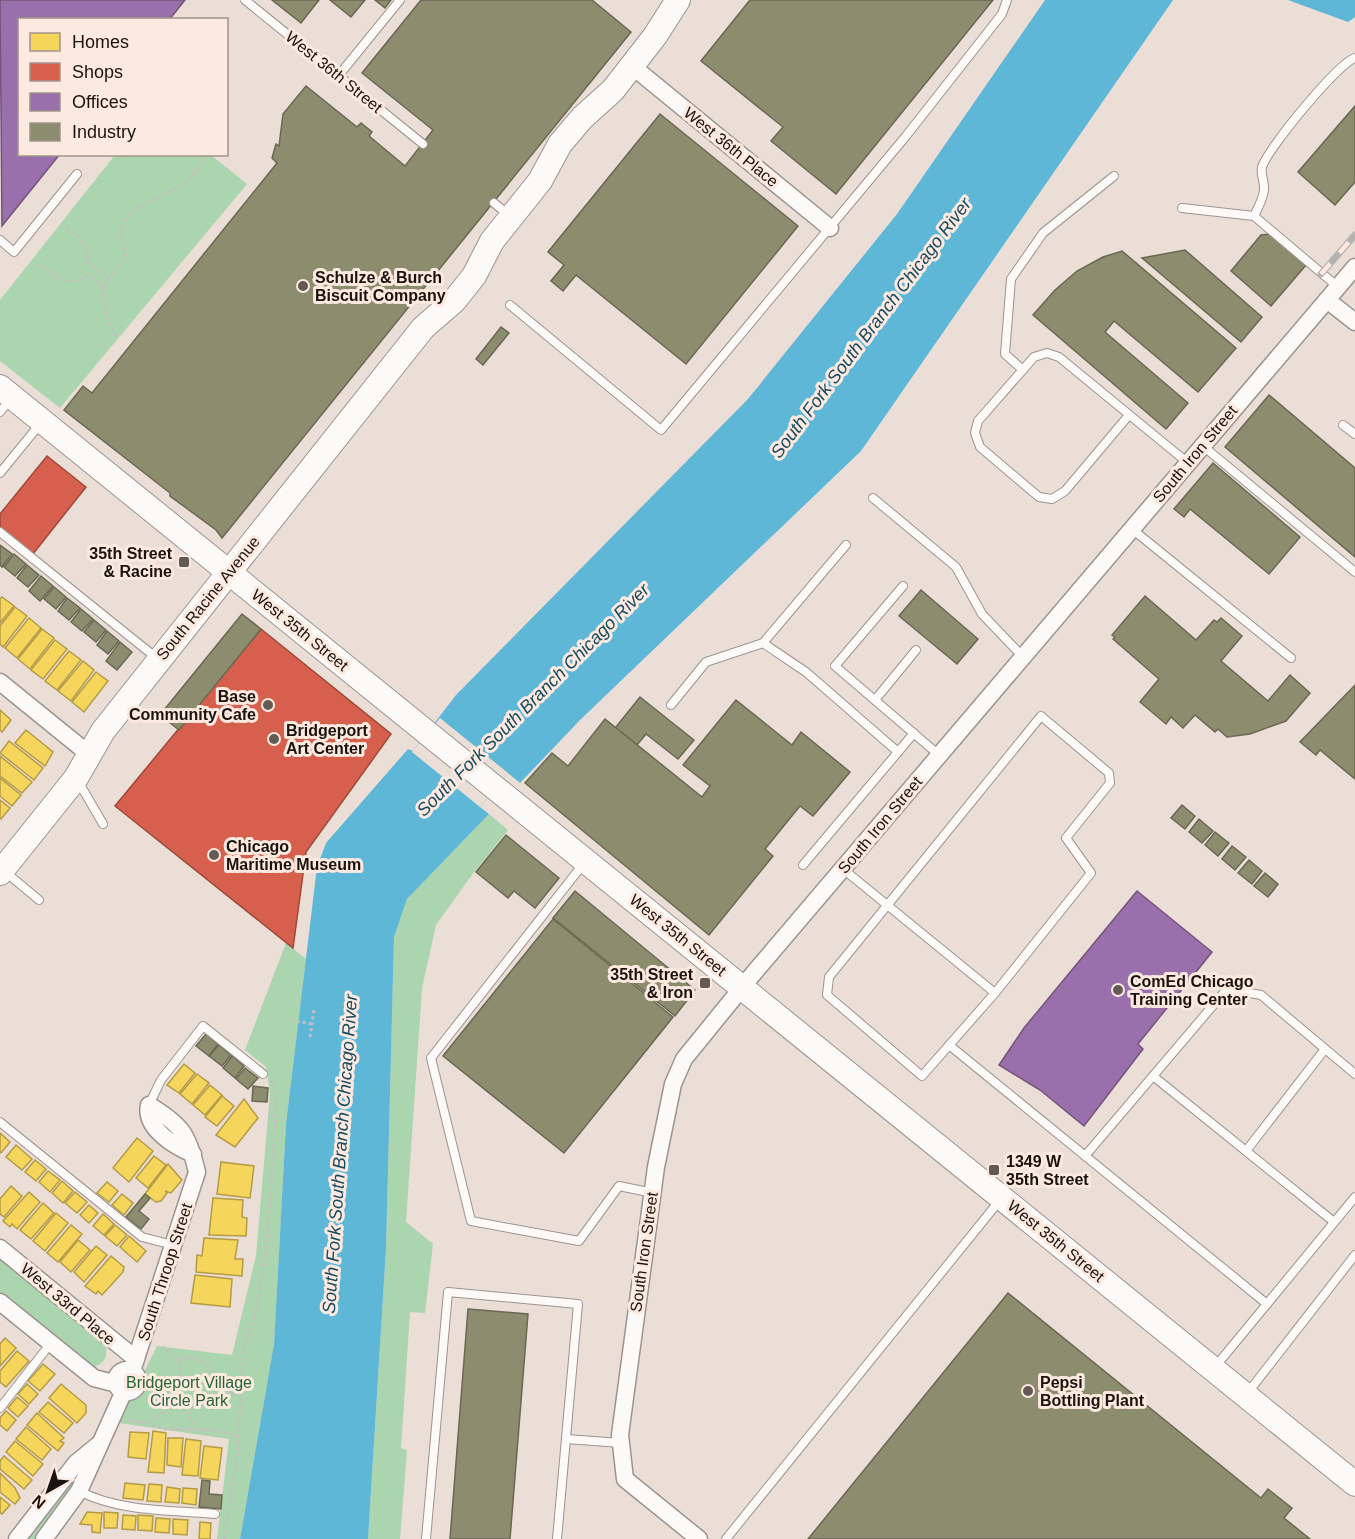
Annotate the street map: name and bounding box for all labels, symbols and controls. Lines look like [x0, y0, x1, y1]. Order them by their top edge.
legend [18, 18, 228, 156]
street label: West 36th Street [282, 28, 386, 116]
text: Homes [72, 32, 129, 52]
text: Shops [72, 62, 123, 82]
text: Offices [72, 92, 128, 112]
street label: West 36th Place [680, 104, 782, 190]
text: Industry [72, 122, 136, 142]
water label: South Fork South Branch Chicago River [767, 193, 976, 462]
place label: Schulze & Burch Biscuit Company [315, 269, 446, 304]
marker: Schulze & Burch Biscuit Company [296, 279, 310, 293]
street label: South Iron Street [1150, 402, 1241, 506]
street label: South Racine Avenue [153, 533, 263, 663]
place label: 35th Street & Racine [89, 545, 173, 580]
marker: 35th Street & Racine [177, 555, 191, 569]
water label: South Fork South Branch Chicago River [413, 579, 654, 820]
street label: West 35th Street [248, 586, 352, 674]
place label: Base Community Cafe [129, 688, 256, 723]
marker: Base Community Cafe [261, 698, 275, 712]
place label: Bridgeport Art Center [286, 722, 368, 757]
marker: Bridgeport Art Center [267, 732, 281, 746]
street label: South Iron Street [835, 773, 926, 877]
place label: Chicago Maritime Museum [226, 838, 361, 873]
marker: Chicago Maritime Museum [207, 848, 221, 862]
street label: West 35th Street [626, 891, 730, 979]
place label: 35th Street & Iron [610, 966, 694, 1001]
place label: ComEd Chicago Training Center [1130, 973, 1254, 1008]
marker: 35th Street & Iron [698, 976, 712, 990]
marker: ComEd Chicago Training Center [1111, 983, 1125, 997]
water label: South Fork South Branch Chicago River [319, 993, 361, 1314]
place label: 1349 W 35th Street [1006, 1153, 1089, 1188]
marker: 1349 W 35th Street [987, 1163, 1001, 1177]
street label: South Iron Street [627, 1190, 661, 1313]
street label: West 35th Street [1004, 1197, 1108, 1285]
street label: South Throop Street [135, 1200, 195, 1343]
street label: West 33rd Place [18, 1260, 118, 1348]
park label: Bridgeport Village Circle Park [126, 1374, 252, 1409]
place label: Pepsi Bottling Plant [1040, 1374, 1145, 1409]
marker: Pepsi Bottling Plant [1021, 1384, 1035, 1398]
north arrow [18, 1461, 78, 1521]
text: N [29, 1492, 49, 1512]

